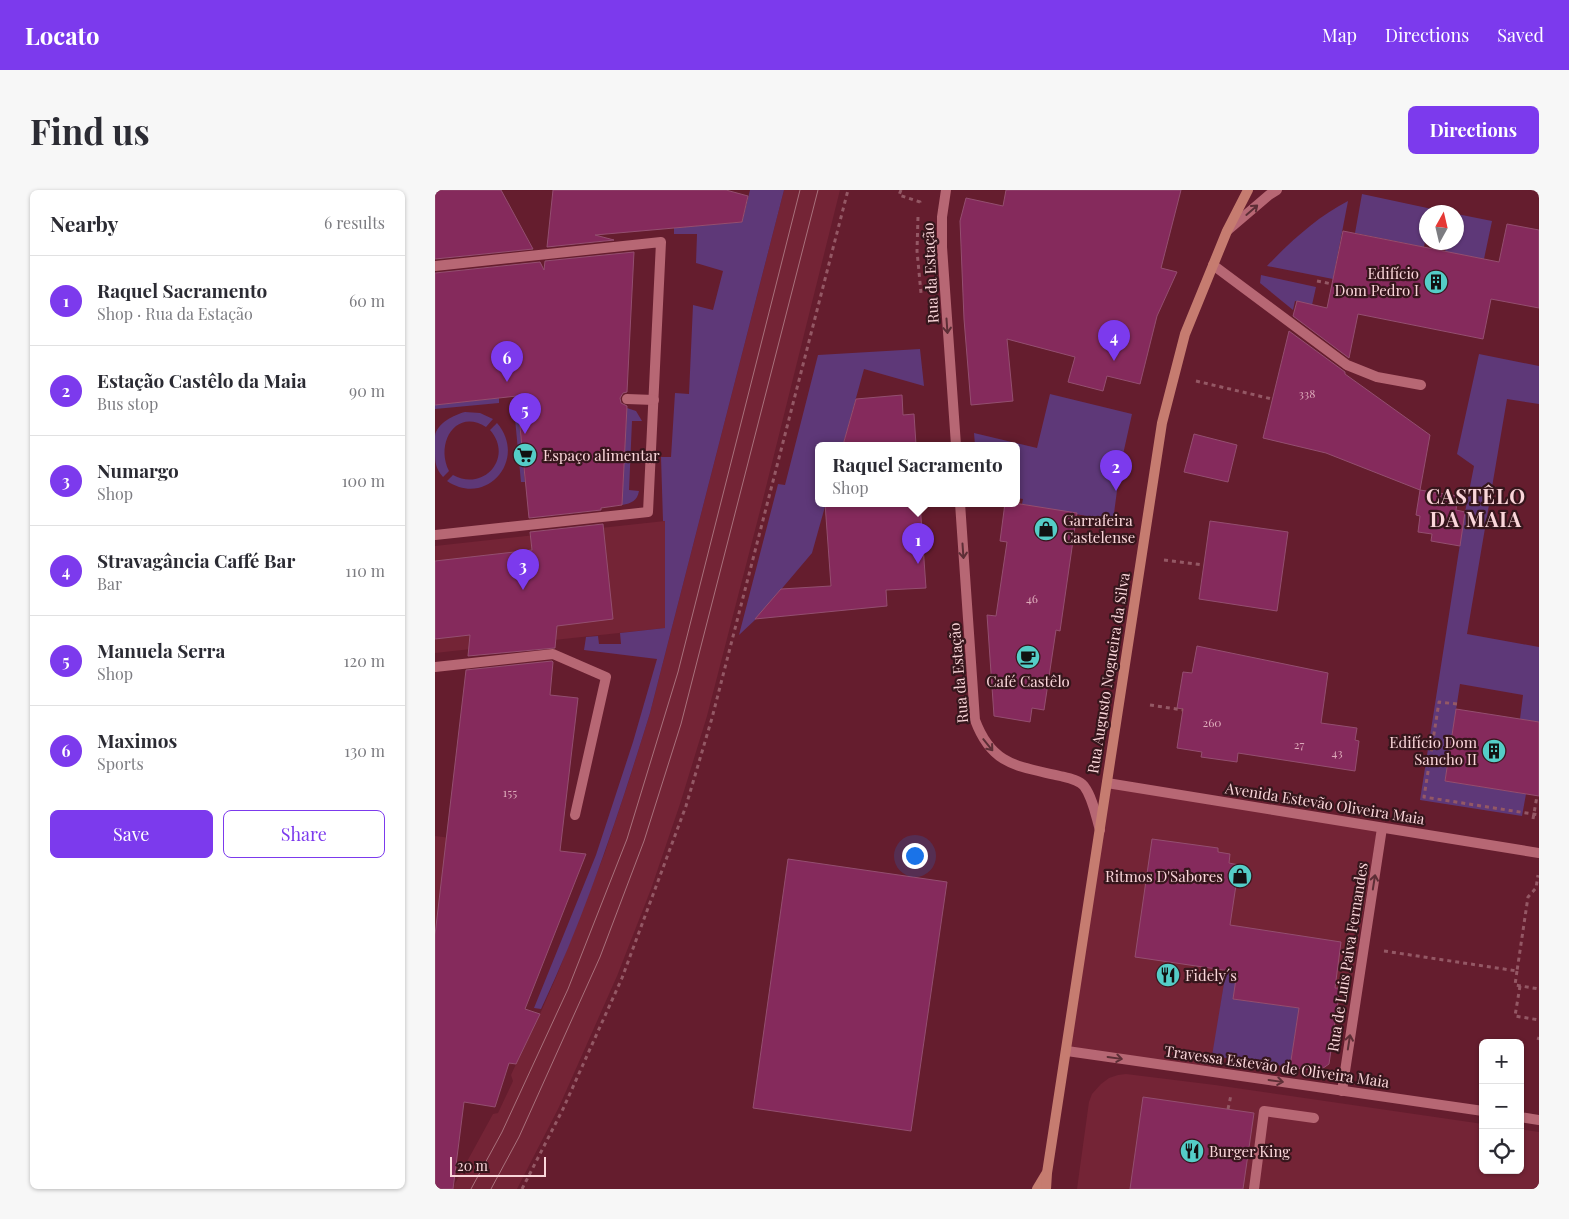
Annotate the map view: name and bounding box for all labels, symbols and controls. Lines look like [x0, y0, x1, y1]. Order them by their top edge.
text: Locato [25, 19, 99, 51]
text: Map [1322, 23, 1357, 47]
text: Directions [1385, 23, 1469, 47]
text: Saved [1497, 23, 1544, 47]
button: Directions [1408, 106, 1539, 154]
text: Find us [30, 107, 150, 154]
one-way arrow [1245, 204, 1258, 215]
north arrow [1419, 205, 1464, 250]
text: Nearby [50, 209, 119, 237]
text: 6 results [324, 212, 385, 233]
street label: Rua da Estação [917, 222, 943, 324]
place label: Edifício Dom Pedro I [1335, 263, 1419, 300]
building icon: Edifício Dom Pedro I [1423, 269, 1449, 295]
text: Raquel Sacramento [97, 277, 267, 303]
text: 1 [63, 290, 69, 311]
text: 60 m [349, 290, 385, 311]
text: Shop · Rua da Estação [97, 303, 253, 324]
one-way arrow [943, 318, 952, 334]
pin: 4 [1098, 320, 1130, 361]
pin: 6 [491, 341, 523, 382]
text: Estação Castêlo da Maia [97, 367, 307, 393]
text: 2 [62, 380, 70, 401]
text: 90 m [349, 380, 385, 401]
house number: 338 [1298, 385, 1316, 401]
text: Bus stop [97, 393, 158, 414]
pin: 5 [509, 393, 541, 434]
supermarket icon: Espaço alimentar [512, 442, 538, 468]
popup [815, 442, 1020, 507]
place label: Espaço alimentar [543, 445, 660, 465]
pin: 2 [1100, 450, 1132, 491]
text: Raquel Sacramento [832, 451, 1003, 477]
text: Numargo [97, 457, 179, 483]
text: 3 [62, 470, 70, 491]
text: 100 m [342, 470, 385, 491]
text: Shop [832, 477, 868, 498]
district label: CASTÊLO DA MAIA [1426, 482, 1526, 532]
text: Shop [97, 483, 133, 504]
place label: Garrafeira Castelense [1063, 510, 1135, 547]
shop icon: Garrafeira Castelense [1033, 516, 1059, 542]
pin: 1 [902, 523, 934, 564]
one-way arrow [959, 543, 968, 559]
text: Stravagância Caffé Bar [97, 547, 295, 573]
pin: 3 [507, 549, 539, 590]
text: 4 [62, 560, 70, 581]
text: 110 m [345, 560, 385, 581]
street label: Rua Augusto Nogueira da Silva [1082, 570, 1134, 775]
text: Bar [97, 573, 122, 594]
house number: 46 [1026, 590, 1038, 606]
street label: Rua da Estação [944, 622, 972, 724]
text: Manuela Serra [97, 637, 225, 663]
cafe icon: Café Castêlo [1015, 644, 1041, 670]
text: 5 [62, 650, 70, 671]
text: 120 m [344, 650, 385, 671]
text: Shop [97, 663, 133, 684]
place label: Café Castêlo [986, 671, 1070, 691]
house number: 260 [1202, 714, 1222, 730]
text: Maximos [97, 727, 177, 753]
place label: Edifício Dom Sancho II [1389, 732, 1478, 769]
house number: 27 [1294, 736, 1304, 752]
one-way arrow [983, 738, 994, 751]
building icon: Edifício Dom Sancho II [1481, 738, 1507, 764]
text: 6 [62, 740, 70, 761]
text: 130 m [344, 740, 385, 761]
house number: 43 [1331, 744, 1343, 760]
text: Sports [97, 753, 144, 774]
street label: Avenida Estevão Oliveira Maia [1223, 777, 1427, 829]
house number: 155 [503, 784, 517, 800]
button: Save [50, 810, 213, 858]
button: Share [223, 810, 385, 858]
your location [902, 843, 928, 869]
street label: Rua de Luis Paiva Fernandes [1322, 861, 1372, 1053]
shop icon: Ritmos D'Sabores [1227, 863, 1253, 889]
place label: Ritmos D'Sabores [1105, 866, 1223, 886]
one-way arrow [1369, 874, 1379, 890]
restaurant icon: Fidely´s [1155, 962, 1181, 988]
place label: Fidely´s [1185, 965, 1237, 985]
one-way arrow [1344, 1035, 1354, 1051]
map controls [1479, 1039, 1524, 1174]
button: + [1479, 1039, 1524, 1084]
street label: Travessa Estevão de Oliveira Maia [1163, 1040, 1391, 1092]
one-way arrow [1106, 1053, 1122, 1063]
one-way arrow [1267, 1077, 1283, 1087]
button: − [1479, 1084, 1524, 1129]
button: locate [1479, 1129, 1524, 1174]
restaurant icon: Burger King [1179, 1138, 1205, 1164]
place label: Burger King [1209, 1141, 1290, 1161]
scale bar [450, 1154, 546, 1177]
text: 20 m [457, 1156, 488, 1175]

